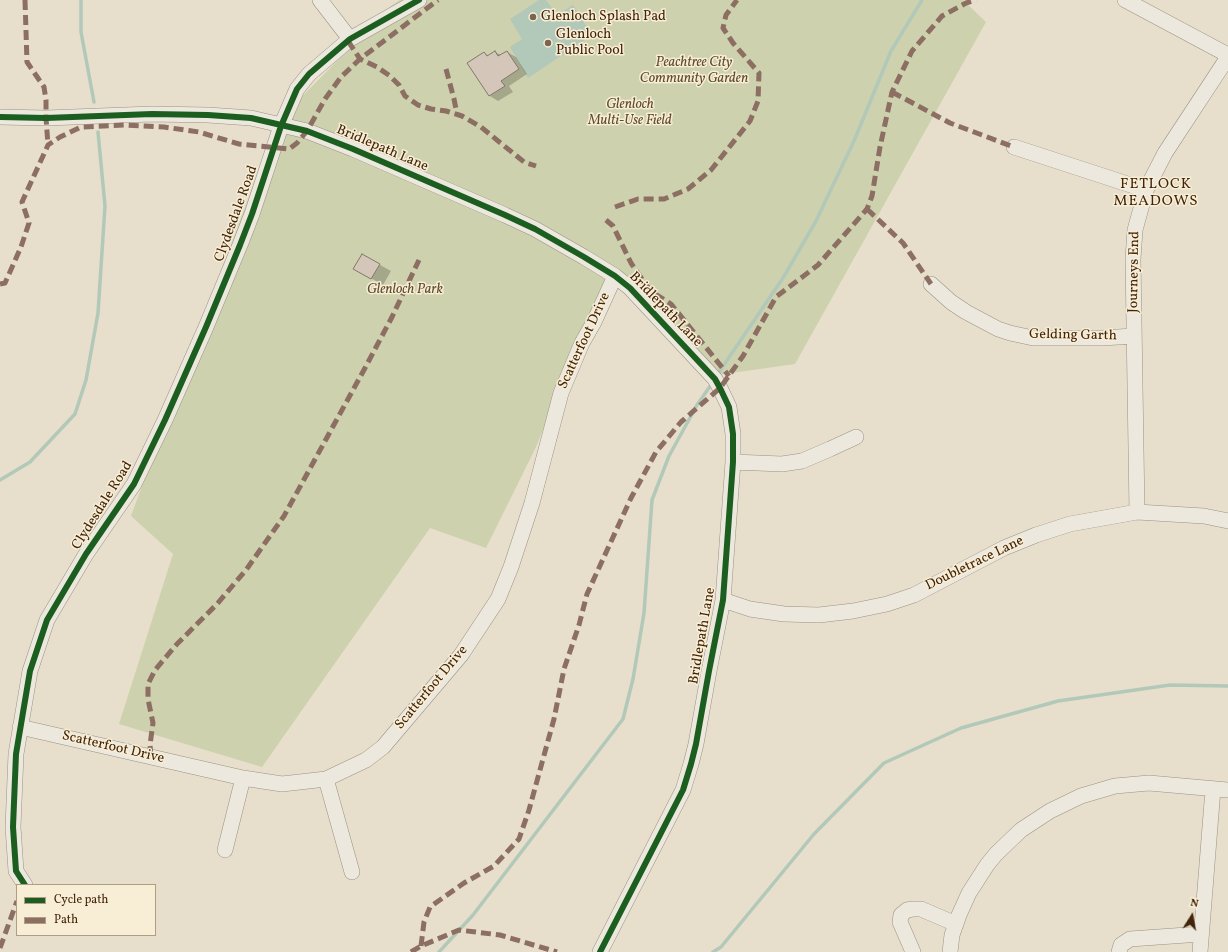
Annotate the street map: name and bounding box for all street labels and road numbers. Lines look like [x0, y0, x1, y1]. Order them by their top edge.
street label: Bridlepath Lane [334, 122, 430, 176]
street label: Clydesdale Road [212, 163, 262, 265]
street label: Journeys End [1126, 231, 1144, 313]
street label: Bridlepath Lane [625, 269, 705, 351]
street label: Scatterfoot Drive [555, 290, 615, 392]
street label: Gelding Garth [1029, 327, 1117, 345]
street label: Clydesdale Road [69, 459, 137, 553]
street label: Doubletrace Lane [923, 533, 1027, 595]
street label: Bridlepath Lane [686, 586, 720, 686]
street label: Scatterfoot Drive [392, 643, 472, 733]
street label: Scatterfoot Drive [60, 728, 166, 768]

